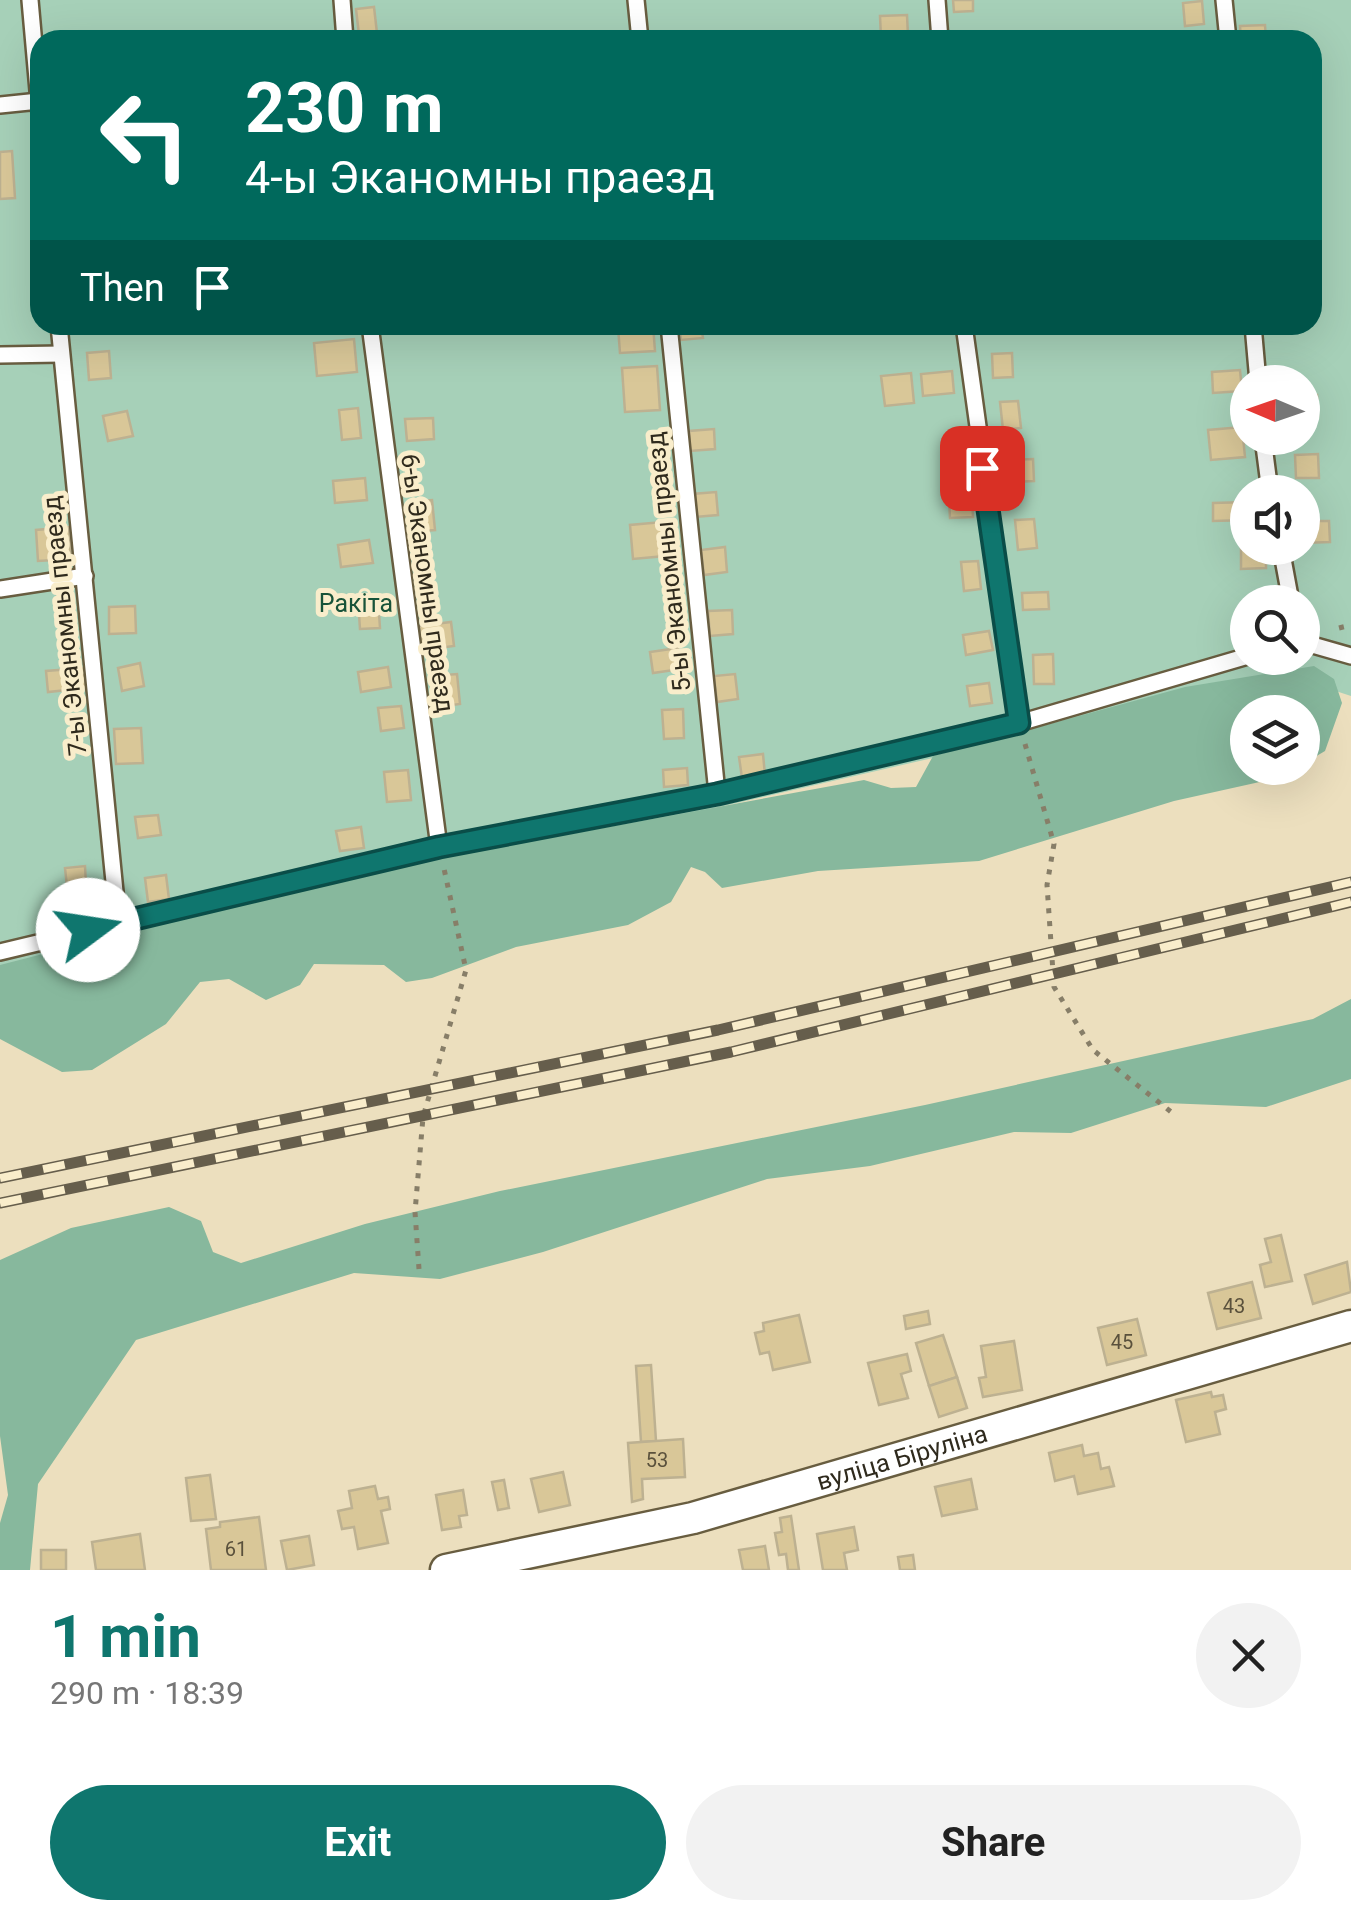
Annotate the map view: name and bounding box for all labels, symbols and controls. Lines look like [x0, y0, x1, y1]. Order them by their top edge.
text: 230 m [245, 67, 444, 149]
icon: left [80, 70, 210, 200]
text: 4-ы Эканомны праезд [245, 151, 715, 204]
icon: arrive [185, 260, 240, 315]
text: Then [80, 266, 165, 310]
north arrow [1230, 365, 1320, 455]
map controls [1230, 365, 1320, 785]
pin [940, 426, 1025, 511]
street label: 5-ы Эканомны праезд [640, 431, 697, 693]
icon: arrive [955, 441, 1010, 496]
street label: 6-ы Эканомны праезд [395, 452, 460, 714]
button: sound [1230, 475, 1320, 565]
street label: 7-ы Эканомны праезд [36, 495, 93, 757]
button: search [1230, 585, 1320, 675]
park label: Ракіта [319, 589, 393, 618]
button: layers [1230, 695, 1320, 785]
position arrow [36, 878, 140, 982]
house number: 43 [1223, 1294, 1245, 1318]
house number: 45 [1111, 1330, 1133, 1354]
street label: вуліца Біруліна [813, 1419, 991, 1496]
house number: 53 [646, 1448, 668, 1472]
house number: 61 [225, 1537, 247, 1561]
text: 1 min [50, 1601, 201, 1672]
button: close [1196, 1603, 1301, 1708]
text: 290 m · 18:39 [50, 1674, 244, 1712]
button: Exit [50, 1785, 666, 1900]
button: Share [686, 1785, 1301, 1900]

